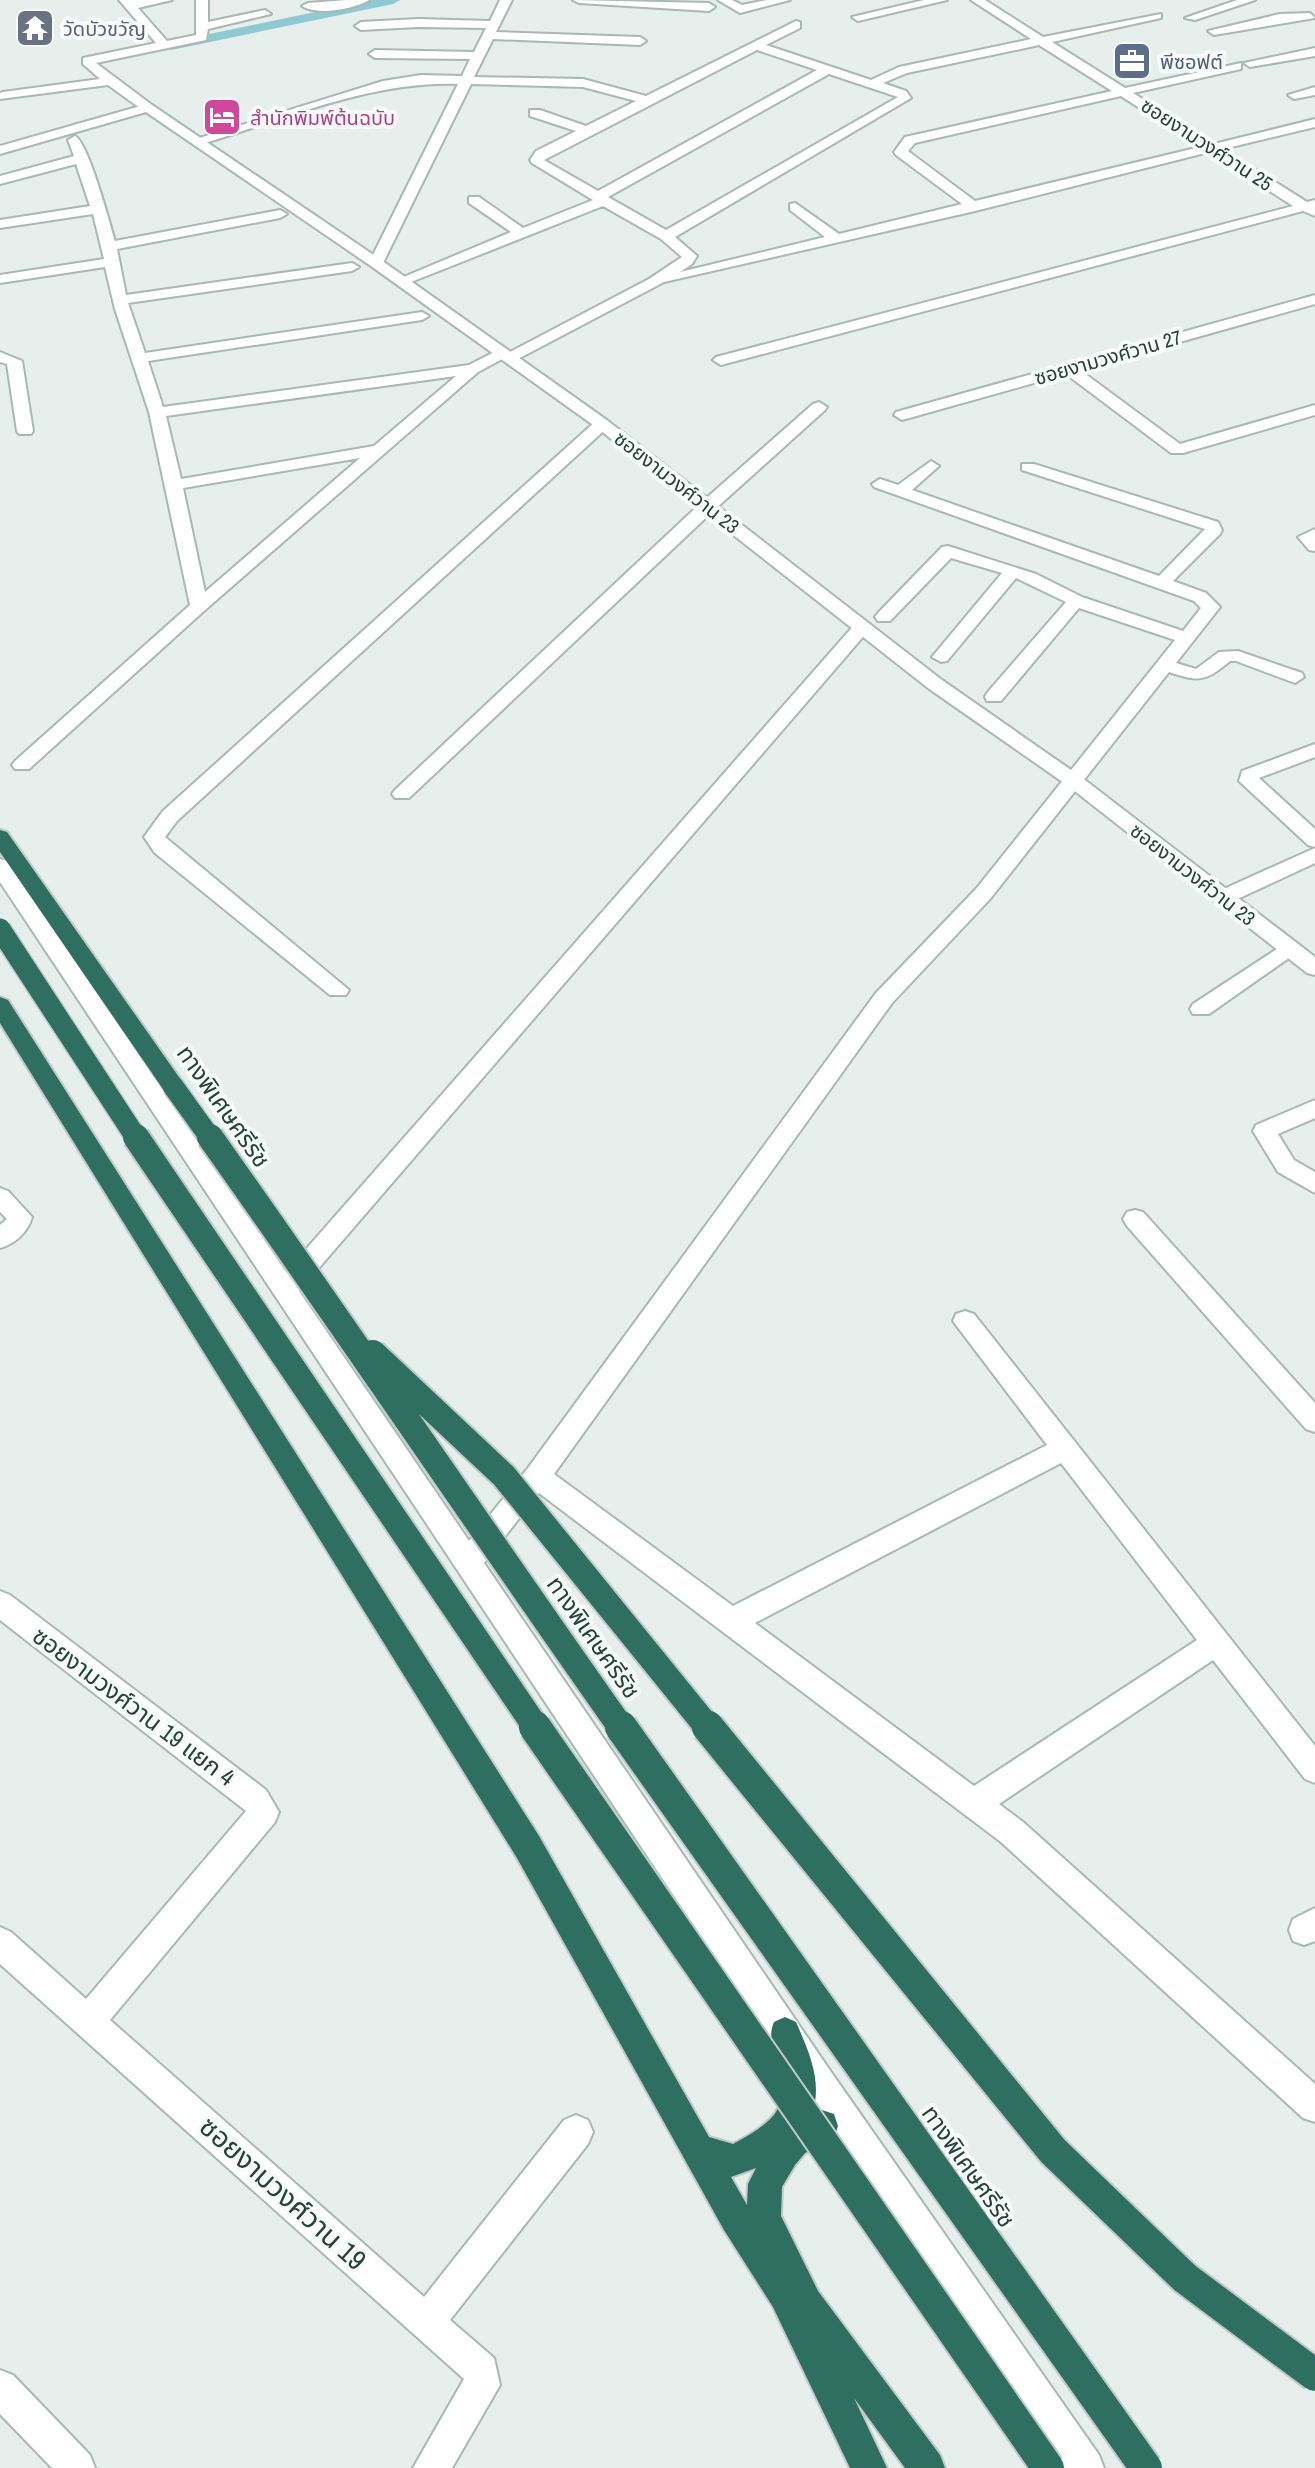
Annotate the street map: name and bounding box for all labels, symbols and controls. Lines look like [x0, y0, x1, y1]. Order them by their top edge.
temple icon: วัดบัวขวัญ [14, 7, 56, 49]
place label: วัดบัวขวัญ [63, 15, 146, 42]
office icon: พีซอฟต์ [1111, 40, 1153, 82]
place label: พีซอฟต์ [1160, 48, 1223, 75]
street label: ซอยงามวงศ์วาน 25 [1136, 91, 1278, 197]
hotel icon: สำนักพิมพ์ต้นฉบับ [201, 96, 243, 138]
place label: สำนักพิมพ์ต้นฉบับ [250, 104, 395, 131]
street label: ซอยงามวงศ์วาน 27 [1031, 323, 1185, 391]
street label: ซอยงามวงศ์วาน 23 [609, 425, 745, 539]
street label: ซอยงามวงศ์วาน 23 [1125, 817, 1261, 931]
street label: ทางพิเศษศรีรัช [170, 1038, 278, 1174]
street label: ทางพิเศษศรีรัช [540, 1569, 648, 1705]
street label: ซอยงามวงศ์วาน 19 แยก 4 [26, 1619, 242, 1793]
street label: ทางพิเศษศรีรัช [915, 2098, 1023, 2234]
street label: ซอยงามวงศ์วาน 19 [191, 2108, 375, 2278]

